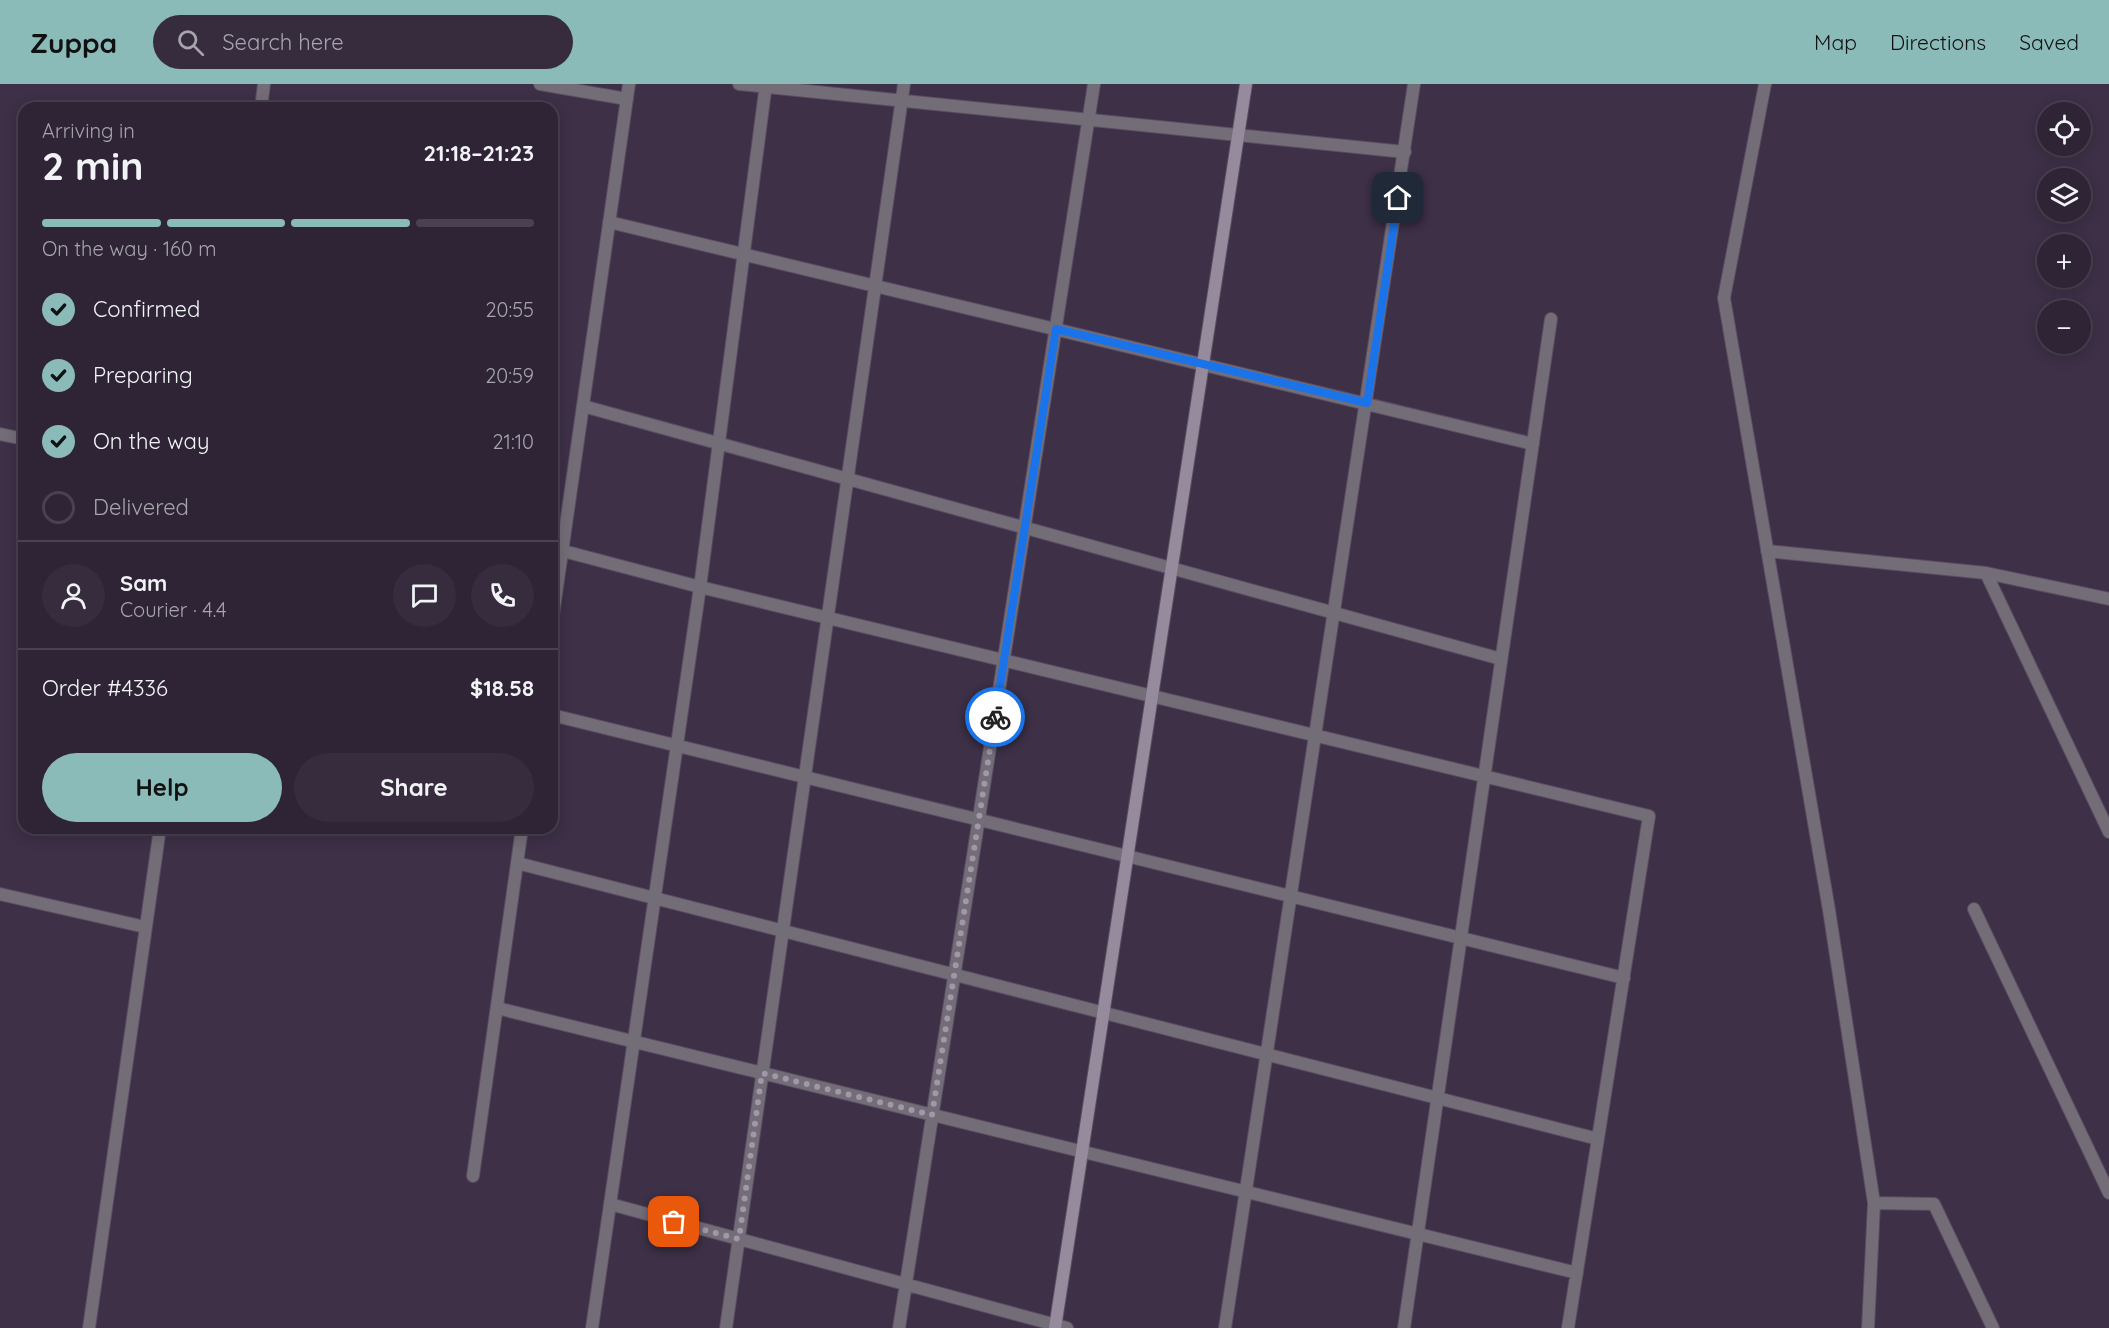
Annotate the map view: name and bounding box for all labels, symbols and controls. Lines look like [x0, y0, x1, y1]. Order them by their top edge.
search box [153, 15, 573, 69]
text: Zuppa [30, 25, 117, 60]
icon: search [174, 26, 207, 59]
text: Search here [222, 28, 344, 56]
text: Map [1814, 29, 1857, 55]
text: Directions [1890, 29, 1986, 55]
text: Saved [2019, 29, 2079, 55]
map controls [2037, 102, 2091, 354]
button: locate [2037, 102, 2091, 156]
text: Arriving in [42, 118, 135, 143]
text: 21:18–21:23 [424, 139, 534, 167]
text: 2 min [42, 141, 144, 190]
button: layers [2037, 168, 2091, 222]
pin [1372, 172, 1423, 223]
icon: home [1381, 181, 1414, 214]
button: + [2037, 234, 2091, 288]
text: On the way · 160 m [42, 236, 216, 261]
icon: check [42, 293, 75, 326]
text: Confirmed [93, 295, 200, 323]
text: 20:55 [485, 297, 534, 322]
button: − [2037, 300, 2091, 354]
icon: check [42, 359, 75, 392]
text: Preparing [93, 361, 193, 389]
text: 20:59 [485, 363, 534, 388]
icon: check [42, 425, 75, 458]
text: On the way [93, 427, 209, 455]
text: 21:10 [492, 429, 534, 454]
text: Delivered [93, 493, 189, 521]
button: person [42, 564, 105, 627]
button: chat [393, 564, 456, 627]
button: phone [471, 564, 534, 627]
text: Sam [120, 569, 167, 597]
text: Courier · 4.4 [120, 597, 226, 622]
text: Order #4336 [42, 674, 168, 702]
text: $18.58 [470, 674, 534, 702]
courier [965, 687, 1025, 747]
icon: bike [979, 701, 1012, 734]
button: Help [42, 753, 282, 822]
button: Share [294, 753, 534, 822]
pin [648, 1196, 699, 1247]
icon: bag [657, 1205, 690, 1238]

